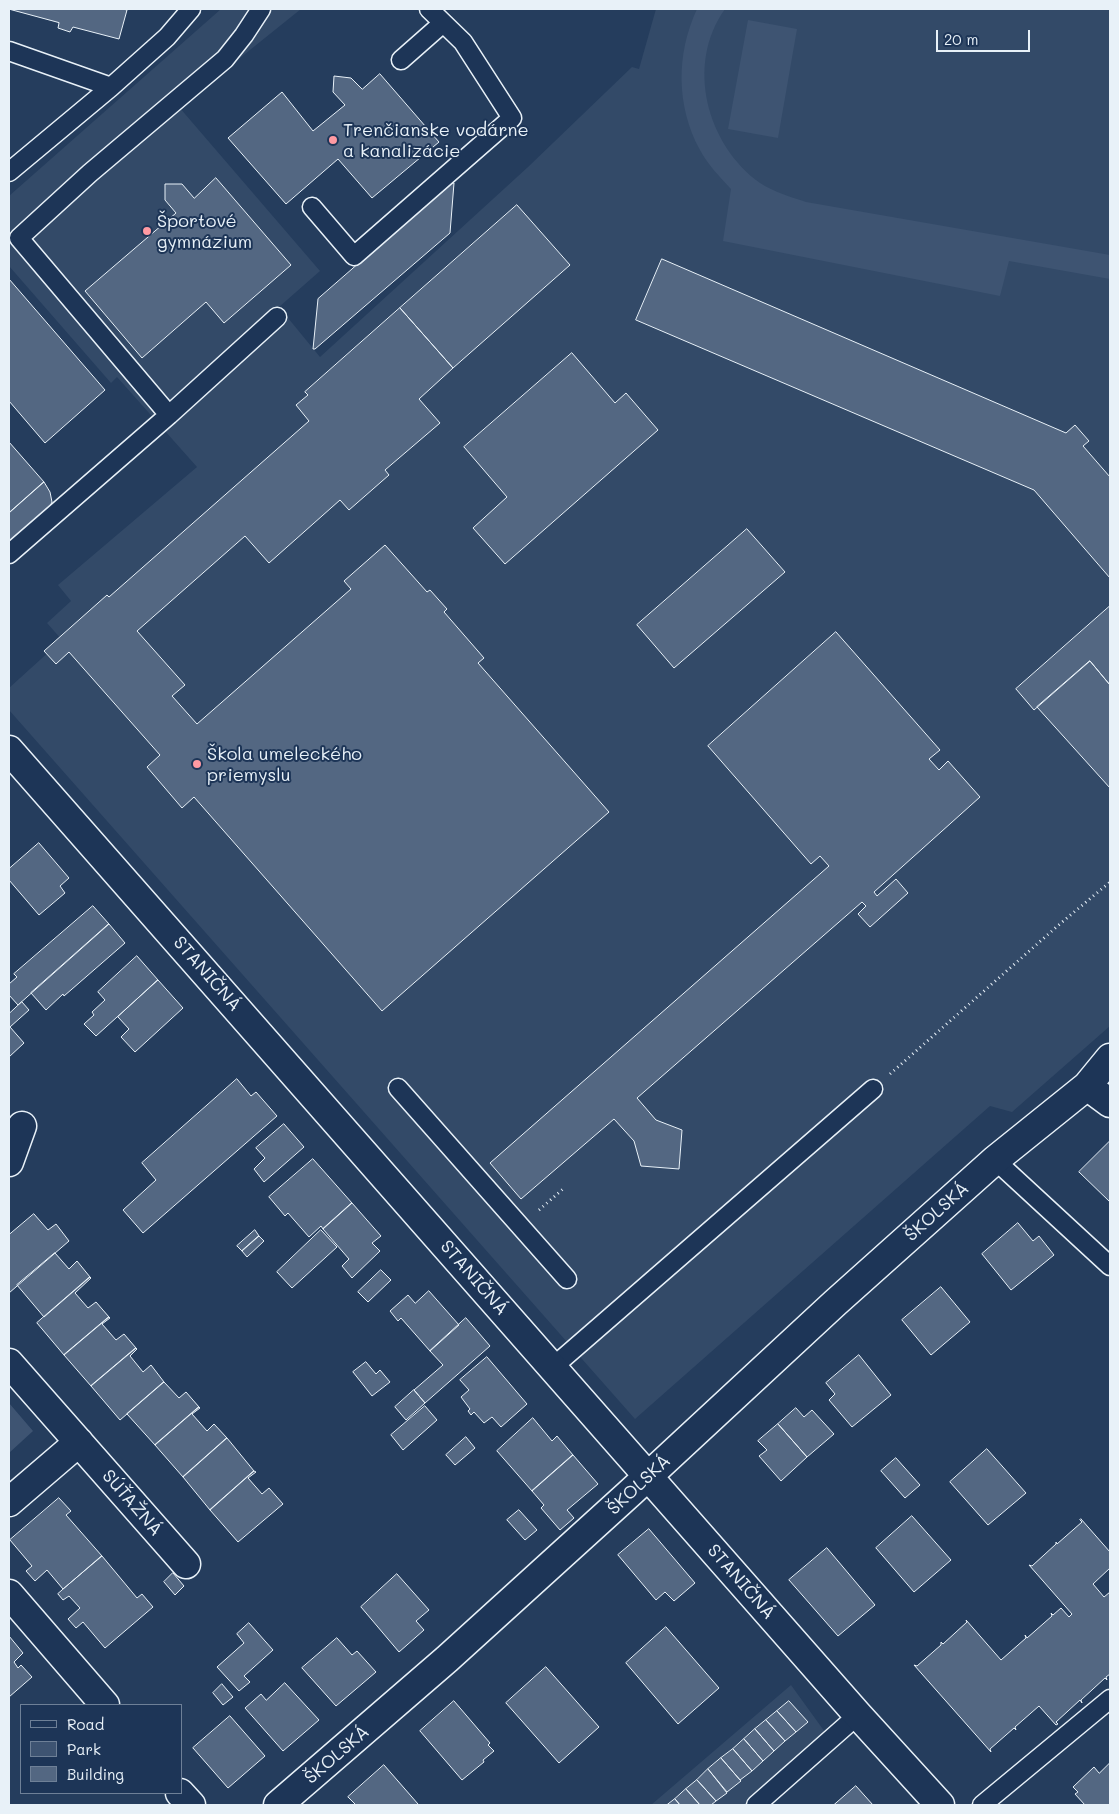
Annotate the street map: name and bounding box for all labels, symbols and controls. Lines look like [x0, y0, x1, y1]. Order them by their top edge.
scale bar [939, 20, 1033, 52]
text: 20 m [944, 29, 978, 49]
place label: Trenčianske vodárne a kanalizácie [343, 119, 529, 162]
marker: Trenčianske vodárne a kanalizácie [327, 134, 339, 146]
place label: Športové gymnázium [157, 210, 252, 252]
marker: Športové gymnázium [141, 225, 153, 237]
place label: Škola umeleckého priemyslu [207, 743, 362, 786]
marker: Škola umeleckého priemyslu [191, 758, 203, 770]
street label: STANIČNÁ [169, 932, 245, 1016]
street label: ŠKOLSKÁ [901, 1178, 973, 1246]
street label: STANIČNÁ [436, 1236, 512, 1320]
street label: ŠKOLSKÁ [603, 1450, 675, 1520]
street label: SÚŤAŽNÁ [97, 1465, 167, 1541]
street label: STANIČNÁ [703, 1540, 779, 1624]
legend [20, 1704, 182, 1794]
text: Road [67, 1714, 104, 1734]
street label: ŠKOLSKÁ [300, 1721, 374, 1789]
text: Park [67, 1739, 101, 1759]
text: Building [67, 1764, 124, 1784]

